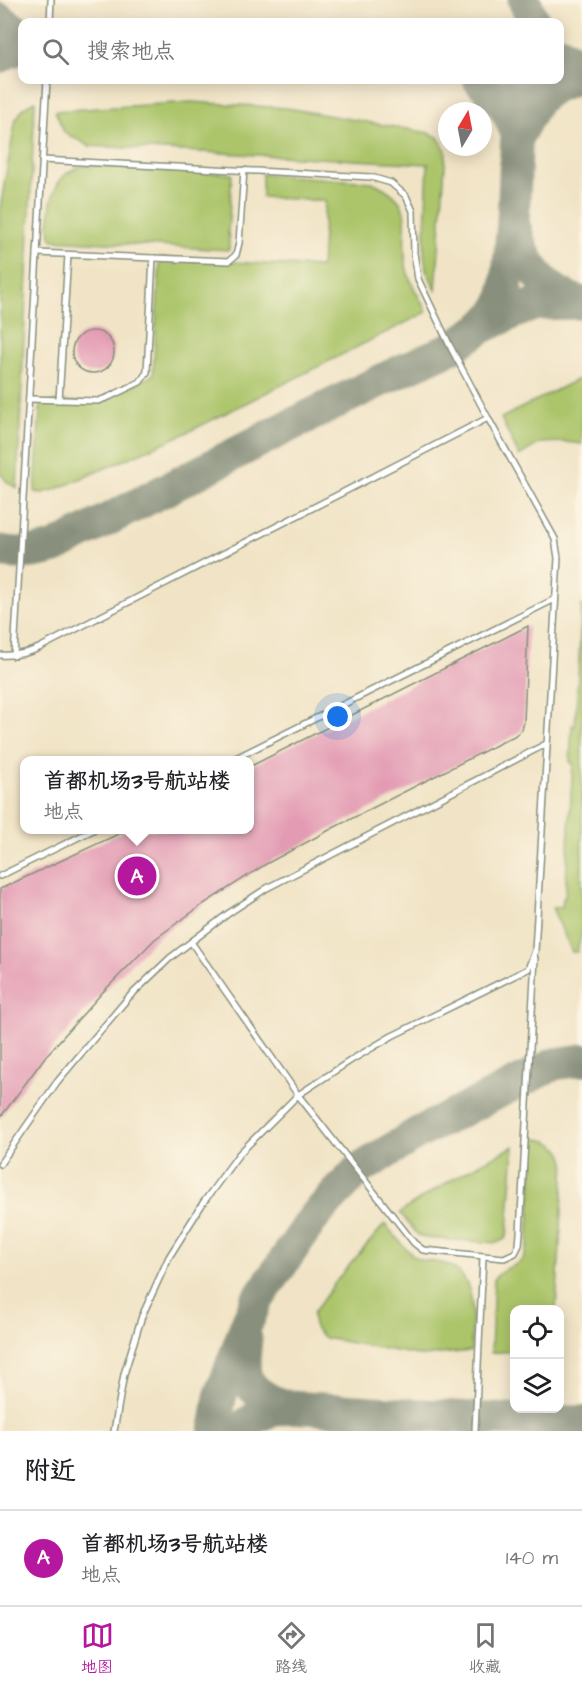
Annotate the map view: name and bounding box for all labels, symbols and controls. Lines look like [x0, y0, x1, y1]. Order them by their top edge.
search box [18, 18, 564, 84]
icon: search [39, 35, 72, 68]
text: 搜索地点 [87, 36, 175, 67]
north arrow [438, 102, 492, 156]
your location [323, 702, 352, 731]
popup [20, 756, 254, 834]
text: 首都机场3号航站楼 [43, 766, 231, 797]
text: 地点 [43, 798, 83, 826]
pin: A [118, 854, 156, 898]
map controls [510, 1305, 564, 1413]
button: locate [510, 1305, 564, 1359]
button: layers [510, 1359, 564, 1413]
text: 附近 [24, 1453, 76, 1489]
text: 首都机场3号航站楼 [81, 1529, 268, 1560]
text: A [37, 1544, 50, 1572]
text: 140 m [506, 1544, 558, 1572]
text: 地点 [81, 1561, 121, 1589]
tab: 地图 [81, 1619, 114, 1678]
tab: 路线 [275, 1619, 308, 1678]
tab: 收藏 [469, 1619, 502, 1678]

